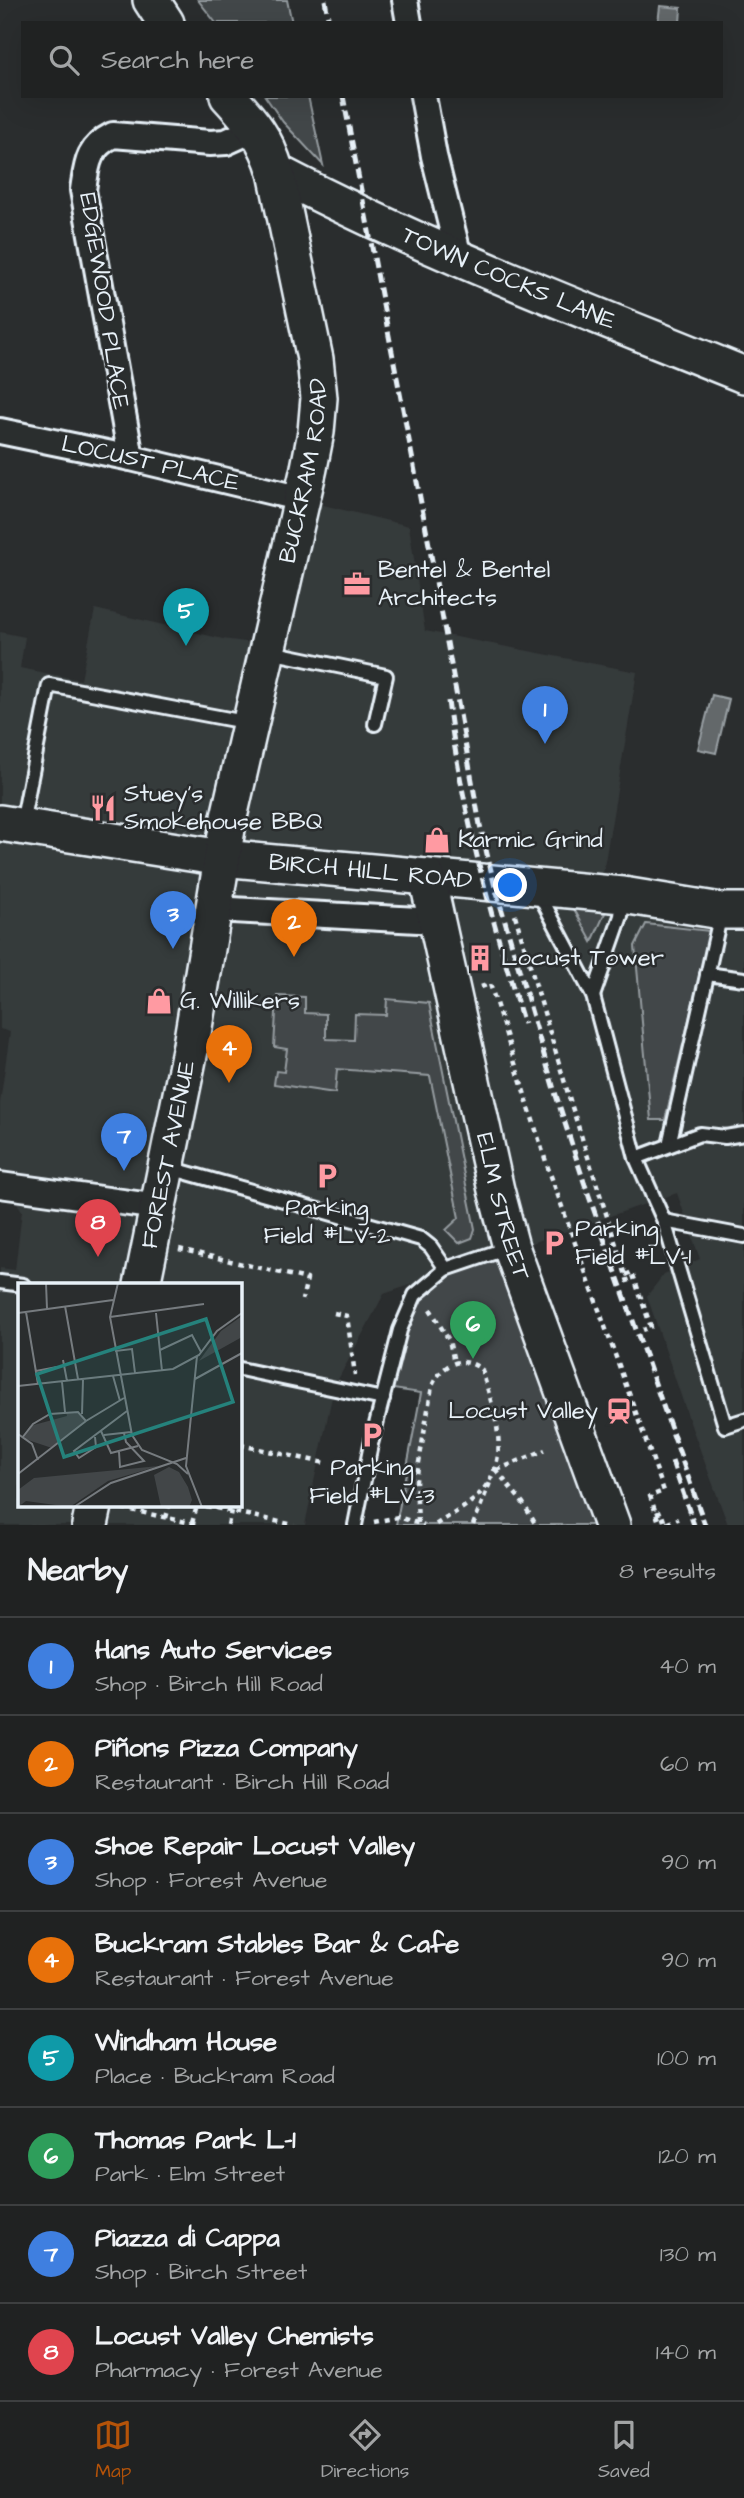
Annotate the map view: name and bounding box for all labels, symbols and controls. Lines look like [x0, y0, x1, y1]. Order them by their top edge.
search box [21, 21, 723, 98]
icon: search [45, 41, 83, 79]
text: Search here [101, 42, 254, 78]
street label: EDGEWOOD PLACE [70, 190, 138, 412]
street label: TOWN COCKS LANE [396, 218, 621, 339]
street label: BUCKRAM ROAD [271, 376, 336, 567]
street label: LOCUST PLACE [58, 427, 243, 500]
place label: Bentel & Bentel Architects [378, 553, 550, 615]
office icon: Bentel & Bentel Architects [342, 569, 372, 599]
pin: 5 [163, 588, 209, 646]
pin: 1 [522, 686, 568, 744]
place label: Stuey's Smokehouse BBQ [124, 777, 323, 839]
restaurant icon: Stuey's Smokehouse BBQ [88, 793, 118, 823]
place label: Karmic Grind [458, 823, 603, 857]
shop icon: Karmic Grind [422, 825, 452, 855]
street label: BIRCH HILL ROAD [267, 845, 474, 898]
your location [493, 868, 527, 902]
pin: 3 [150, 891, 196, 949]
pin: 2 [271, 899, 317, 957]
place label: Locust Tower [501, 941, 664, 975]
building icon: Locust Tower [465, 943, 495, 973]
place label: G. Willikers [180, 984, 300, 1018]
shop icon: G. Willikers [144, 986, 174, 1016]
pin: 4 [206, 1025, 252, 1083]
street label: FOREST AVENUE [133, 1058, 204, 1252]
pin: 7 [101, 1113, 147, 1171]
street label: ELM STREET [467, 1130, 539, 1285]
parking icon: Parking Field #LV-2 [312, 1161, 342, 1191]
place label: Parking Field #LV-2 [263, 1191, 391, 1253]
pin: 8 [75, 1199, 121, 1257]
place label: Parking Field #LV-1 [575, 1212, 691, 1274]
parking icon: Parking Field #LV-1 [539, 1228, 569, 1258]
inset map [18, 1283, 242, 1507]
pin: 6 [450, 1301, 496, 1359]
place label: Locust Valley [448, 1394, 598, 1429]
station icon: Locust Valley [604, 1396, 634, 1426]
parking icon: Parking Field #LV-3 [357, 1420, 387, 1450]
place label: Parking Field #LV-3 [309, 1451, 435, 1513]
text: Nearby [28, 1550, 128, 1592]
text: 8 results [619, 1555, 716, 1587]
text: Hans Auto Services [95, 1632, 332, 1668]
text: 1 [50, 1650, 52, 1682]
text: 40 m [659, 1650, 716, 1682]
text: Shop · Birch Hill Road [95, 1668, 323, 1700]
text: Piñons Pizza Company [95, 1730, 358, 1766]
text: 2 [44, 1748, 58, 1780]
text: 60 m [660, 1748, 716, 1780]
text: Restaurant · Birch Hill Road [95, 1766, 389, 1798]
text: Shoe Repair Locust Valley [95, 1828, 415, 1864]
text: 3 [45, 1846, 57, 1878]
text: 90 m [661, 1846, 716, 1878]
text: Shop · Forest Avenue [95, 1864, 327, 1896]
text: Buckram Stables Bar & Cafe [95, 1926, 459, 1962]
text: 4 [43, 1944, 59, 1976]
text: 90 m [661, 1944, 716, 1976]
text: Restaurant · Forest Avenue [95, 1962, 394, 1994]
text: Windham House [95, 2024, 277, 2060]
text: 5 [43, 2042, 59, 2074]
text: 100 m [657, 2042, 716, 2074]
text: Place · Buckram Road [95, 2060, 335, 2092]
text: Thomas Park L-1 [95, 2122, 296, 2158]
text: 6 [44, 2140, 58, 2172]
text: 120 m [658, 2140, 716, 2172]
text: Park · Elm Street [95, 2158, 285, 2190]
text: Piazza di Cappa [95, 2220, 280, 2256]
text: 7 [44, 2238, 58, 2270]
text: 130 m [660, 2238, 716, 2270]
text: Shop · Birch Street [95, 2256, 307, 2288]
text: Locust Valley Chemists [95, 2318, 374, 2354]
text: 8 [44, 2336, 58, 2368]
text: 140 m [656, 2336, 716, 2368]
text: Pharmacy · Forest Avenue [95, 2354, 383, 2386]
tab: Map [94, 2416, 132, 2485]
tab: Directions [321, 2416, 409, 2485]
tab: Saved [598, 2416, 650, 2485]

